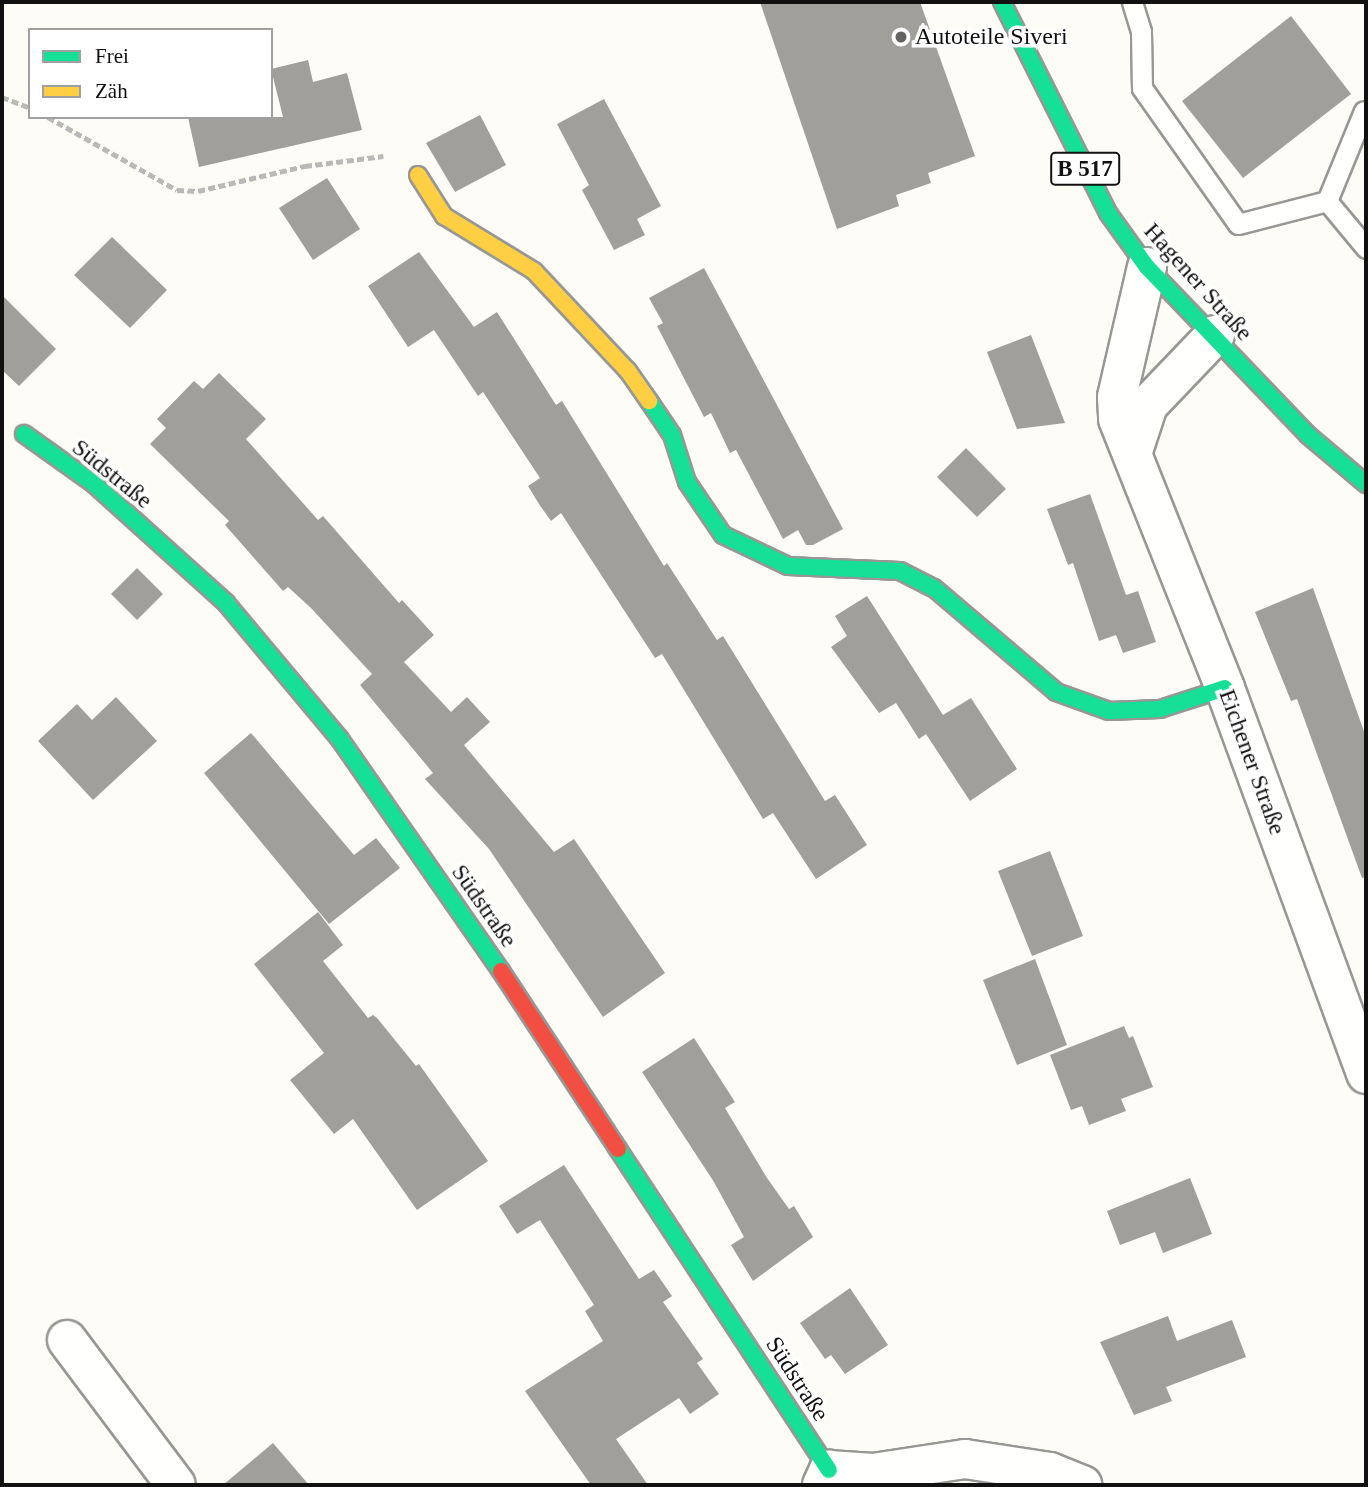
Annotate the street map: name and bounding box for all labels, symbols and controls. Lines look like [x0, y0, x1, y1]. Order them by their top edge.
place label: Autoteile Siveri [915, 23, 1068, 51]
legend [28, 28, 273, 119]
marker: Autoteile Siveri [893, 29, 909, 45]
text: Frei [95, 44, 129, 68]
text: Zäh [95, 79, 128, 103]
road number: B 517 [1050, 150, 1120, 188]
street label: Hagener Straße [1138, 217, 1258, 347]
street label: Südstraße [66, 433, 158, 515]
street label: Eichener Straße [1212, 685, 1292, 839]
street label: Südstraße [445, 859, 523, 953]
street label: Südstraße [759, 1331, 835, 1427]

